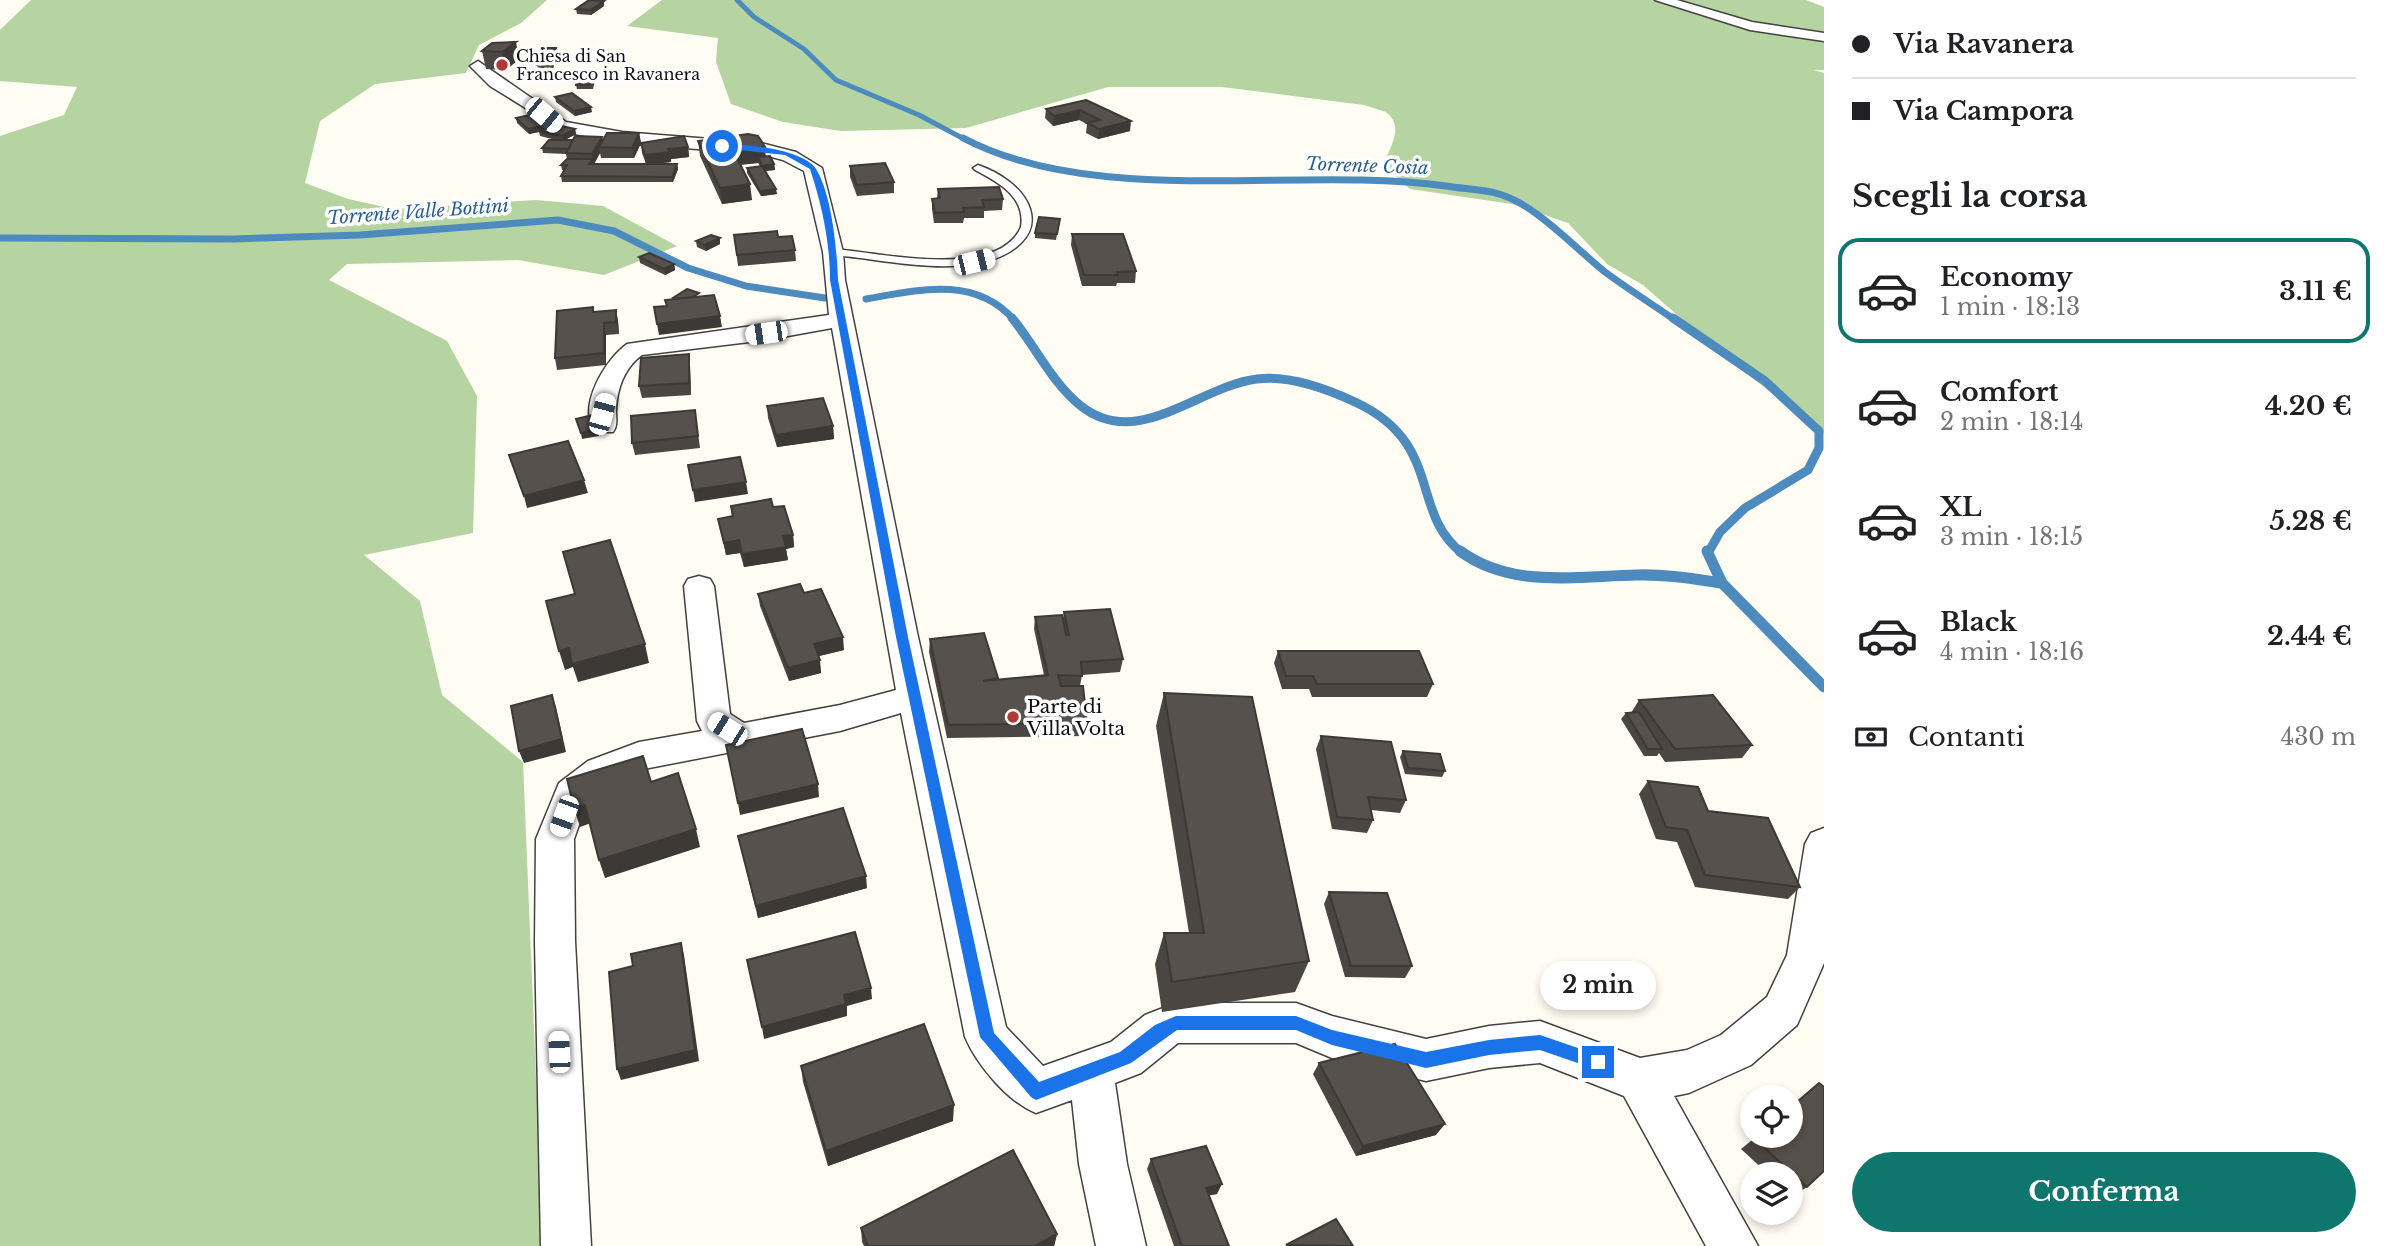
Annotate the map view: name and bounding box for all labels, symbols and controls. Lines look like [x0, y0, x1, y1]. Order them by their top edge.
text: Via Ravanera [1894, 28, 2074, 60]
place label: Chiesa di San Francesco in Ravanera [516, 46, 700, 84]
marker: Chiesa di San Francesco in Ravanera [494, 57, 510, 73]
car [522, 93, 567, 137]
text: Via Campora [1894, 95, 2074, 127]
route start [706, 130, 738, 162]
water label: Torrente Cosia [1305, 153, 1429, 179]
text: Scegli la corsa [1852, 176, 2088, 216]
water label: Torrente Valle Bottini [326, 195, 510, 229]
car [952, 247, 997, 277]
icon: car [1856, 259, 1919, 322]
text: Economy [1940, 261, 2073, 293]
text: 3.11 € [2279, 275, 2352, 307]
text: 1 min · 18:13 [1940, 293, 2080, 321]
car [744, 320, 789, 346]
icon: car [1856, 374, 1919, 437]
text: Comfort [1940, 376, 2058, 408]
text: 4.20 € [2265, 390, 2352, 422]
car [587, 391, 618, 437]
text: 2 min · 18:14 [1940, 408, 2083, 436]
icon: car [1856, 489, 1919, 552]
text: XL [1940, 491, 1982, 523]
text: 5.28 € [2270, 505, 2352, 537]
text: 3 min · 18:15 [1940, 523, 2083, 551]
icon: car [1856, 604, 1919, 667]
text: Black [1940, 606, 2017, 638]
text: 2.44 € [2267, 620, 2352, 652]
text: 4 min · 18:16 [1940, 638, 2084, 666]
place label: Parte di Villa Volta [1026, 695, 1126, 740]
car [704, 709, 751, 749]
marker: Parte di Villa Volta [1005, 709, 1021, 725]
icon: cash [1852, 718, 1890, 756]
text: Contanti [1908, 721, 2025, 753]
text: 430 m [2281, 723, 2356, 751]
car [547, 793, 582, 839]
callout: 2 min [1540, 960, 1656, 1010]
text: 2 min [1562, 971, 1634, 999]
car [548, 1030, 571, 1074]
route end [1582, 1046, 1614, 1078]
map controls [1740, 1085, 1803, 1225]
button: locate [1740, 1085, 1803, 1148]
button: Conferma [1852, 1152, 2356, 1232]
button: layers [1740, 1162, 1803, 1225]

